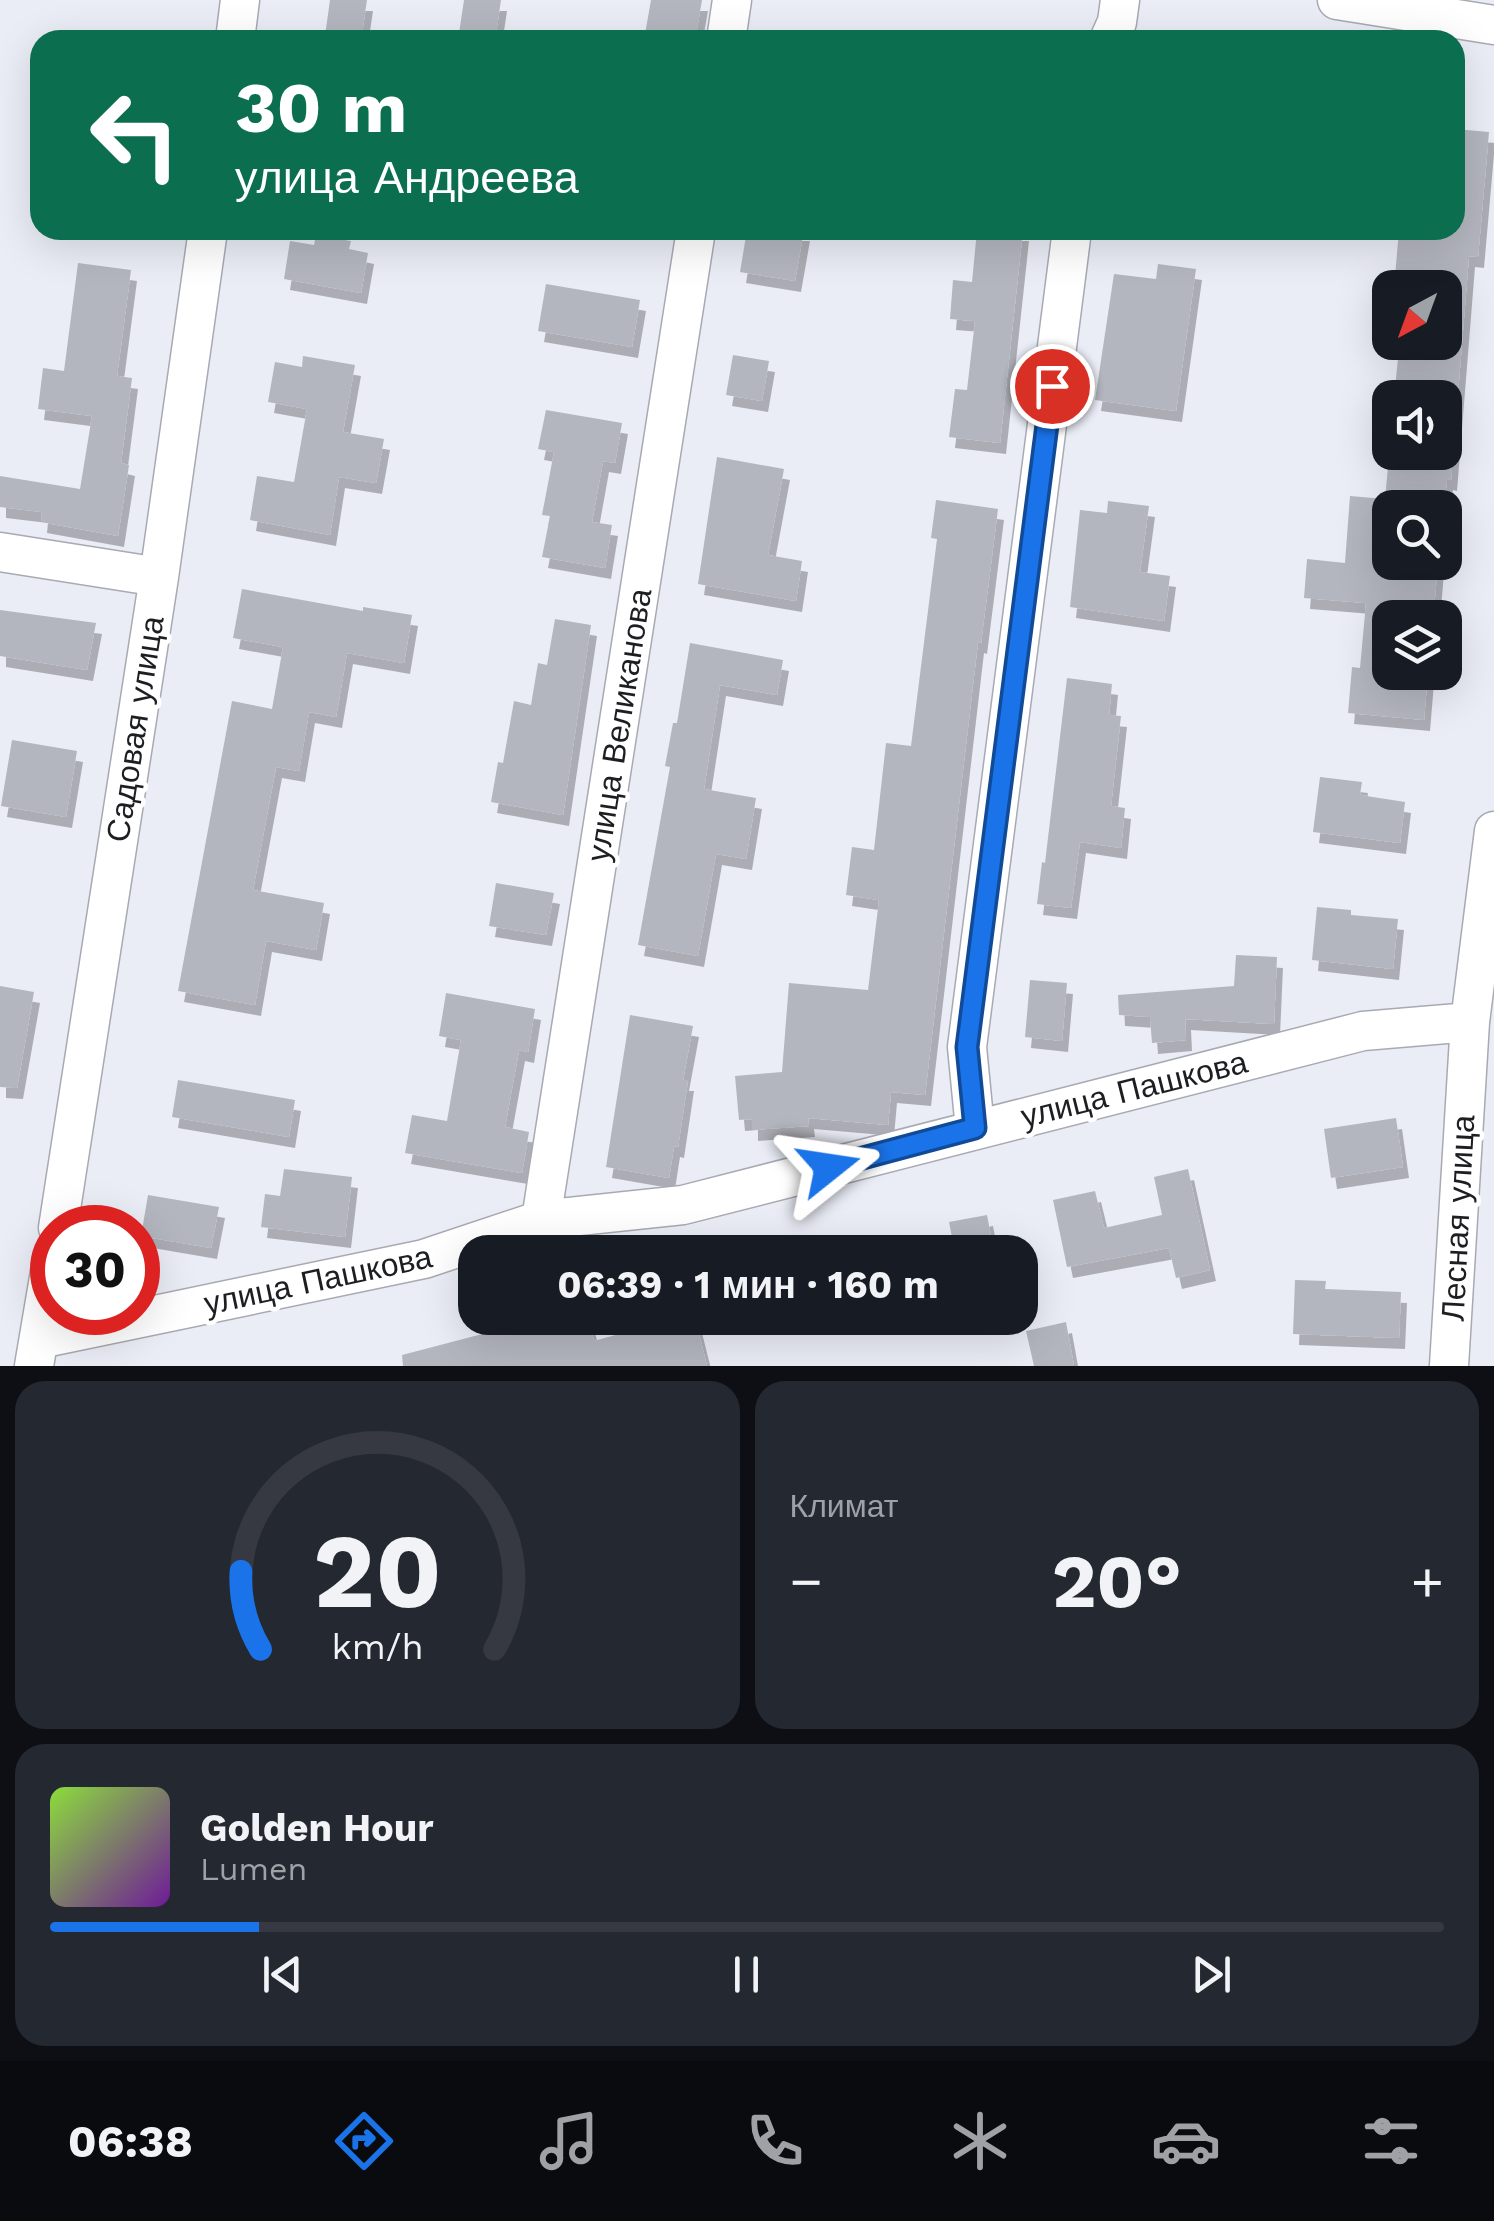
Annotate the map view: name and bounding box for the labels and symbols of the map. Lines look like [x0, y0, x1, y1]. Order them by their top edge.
north arrow [1372, 270, 1462, 360]
pin [1010, 344, 1095, 429]
street label: улица Великанова [579, 586, 659, 864]
street label: Садовая улица [98, 613, 172, 845]
street label: улица Пашкова [1017, 1042, 1251, 1135]
street label: Лесная улица [1434, 1114, 1482, 1322]
position arrow [777, 1115, 881, 1219]
speed limit sign: 30 [30, 1205, 160, 1335]
street label: улица Пашкова [201, 1237, 436, 1323]

